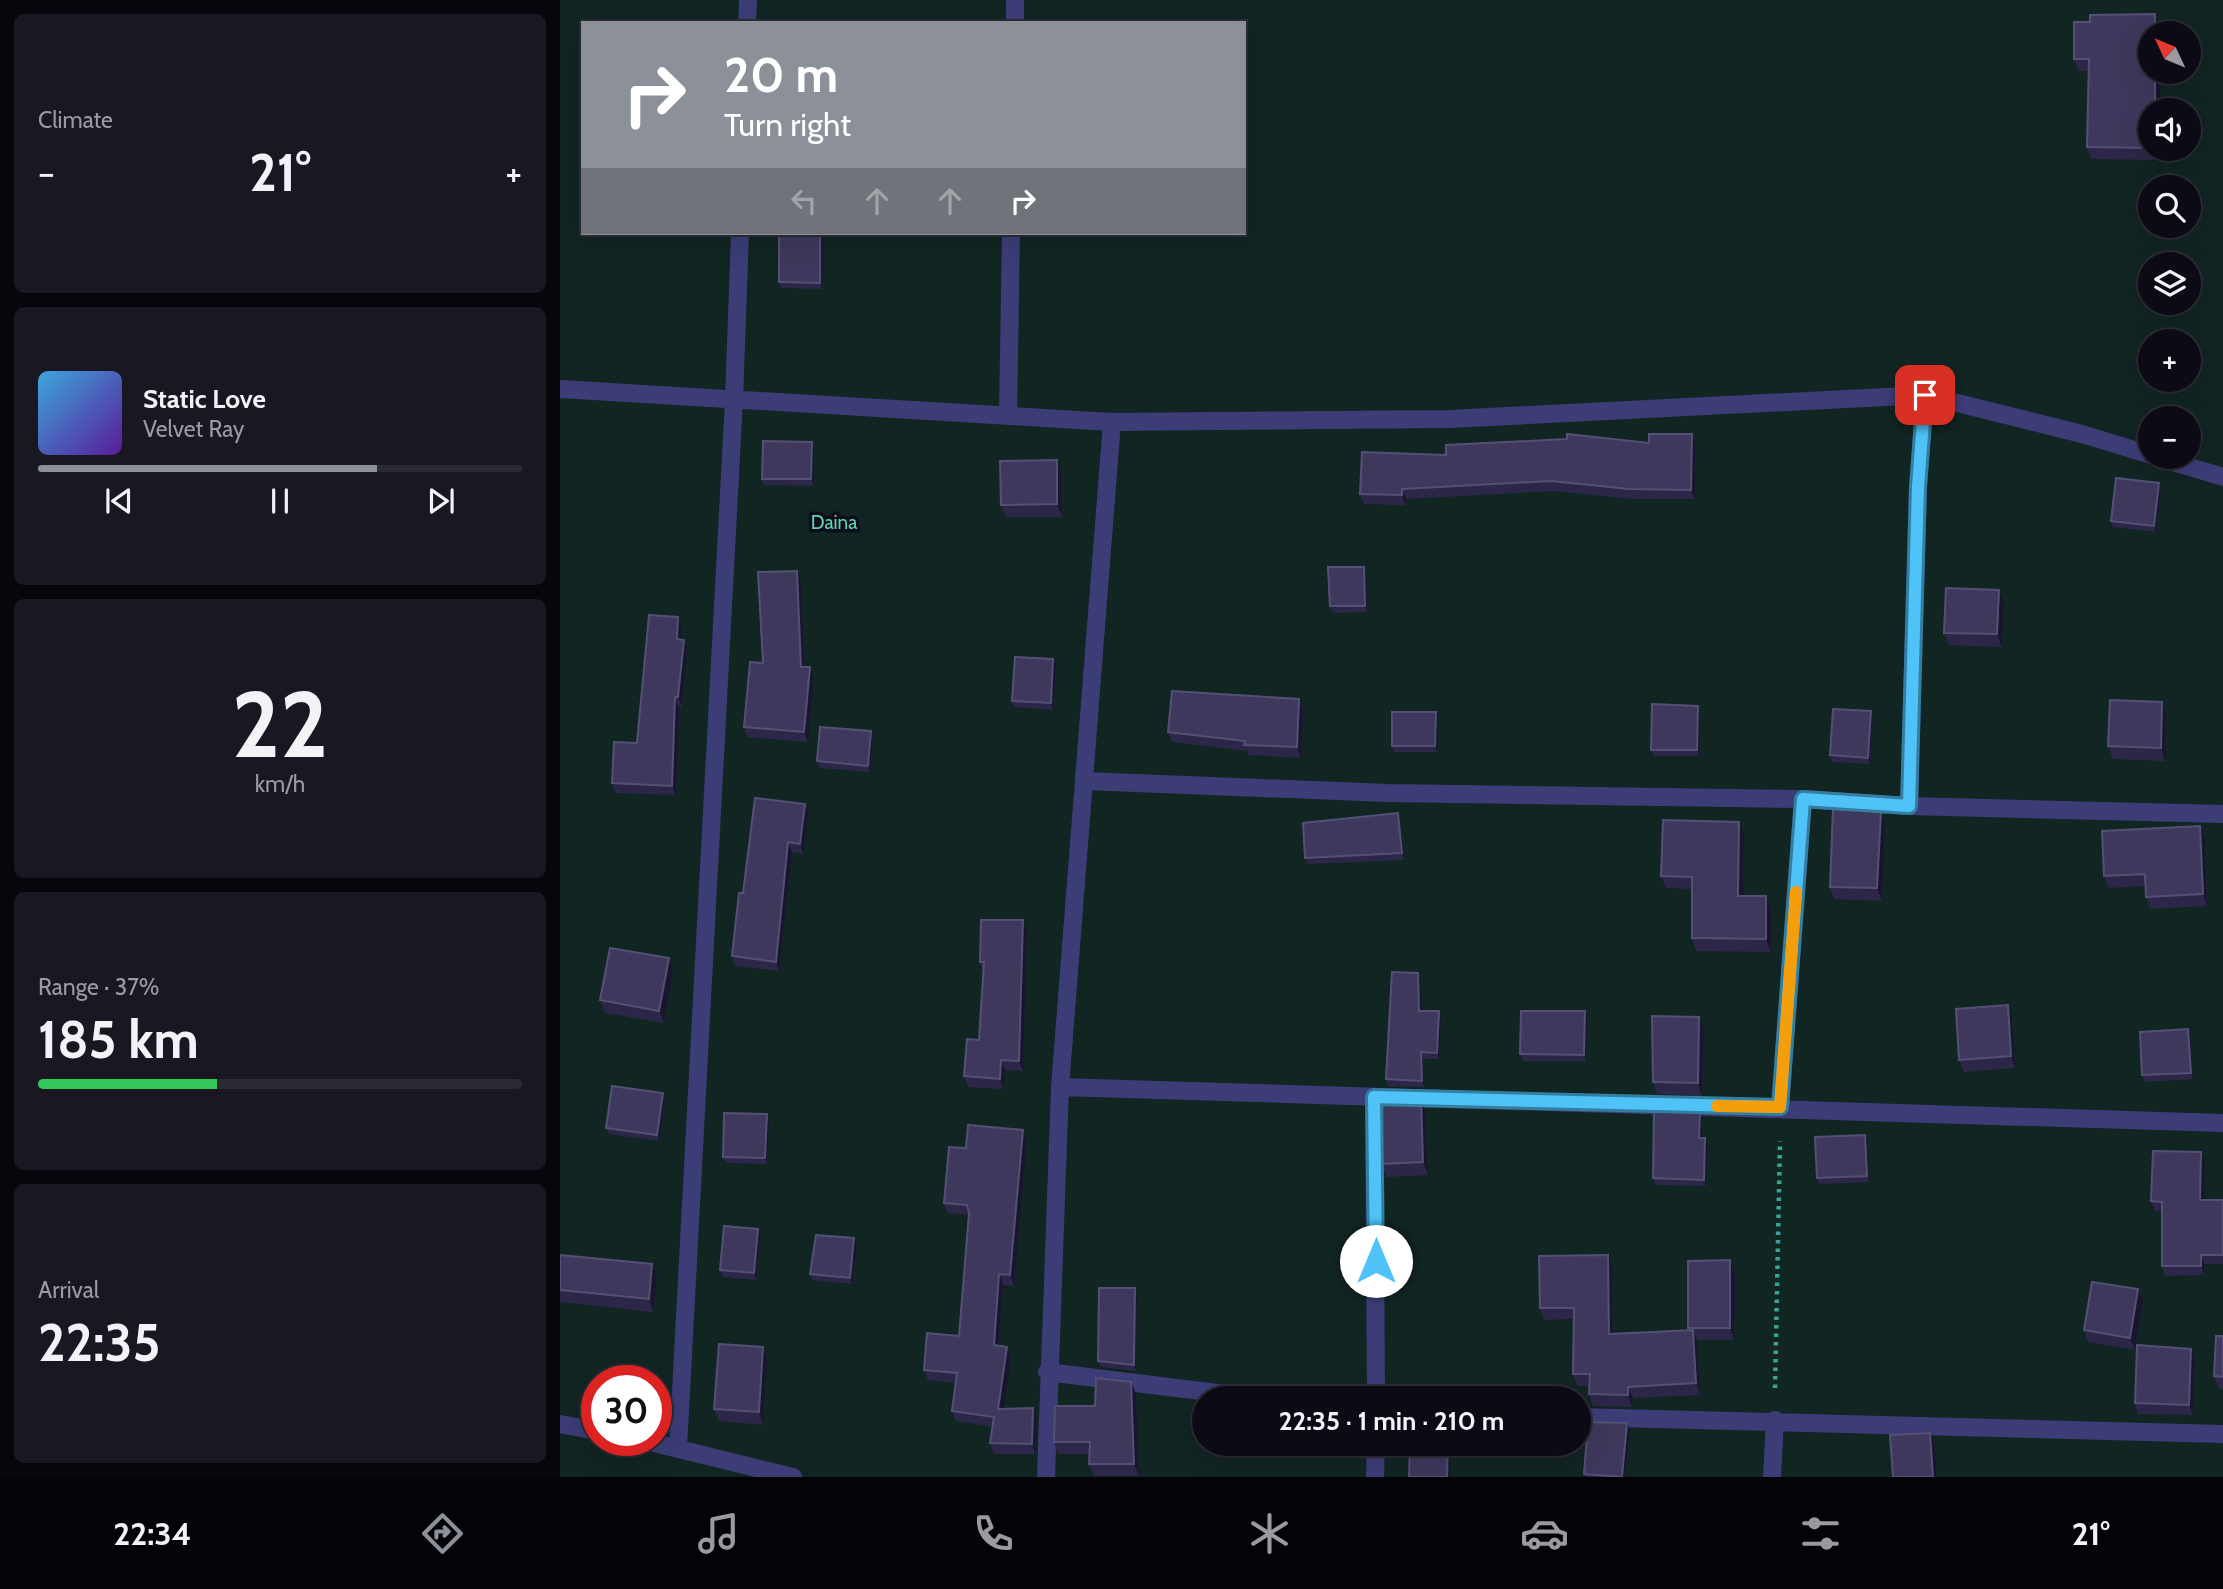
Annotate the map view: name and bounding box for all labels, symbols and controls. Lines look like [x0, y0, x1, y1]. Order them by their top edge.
north arrow [2138, 21, 2202, 84]
map controls [2138, 21, 2201, 469]
text: 20 m [724, 45, 838, 104]
icon: right [609, 49, 700, 140]
button: sound [2138, 98, 2201, 161]
text: Turn right [724, 105, 851, 144]
text: Climate [38, 106, 113, 134]
text: 21° [249, 141, 311, 204]
text: − [38, 149, 55, 196]
text: + [505, 149, 522, 196]
button: search [2138, 175, 2201, 238]
icon: left [785, 182, 823, 220]
icon: ahead [858, 182, 896, 220]
icon: ahead [931, 182, 969, 220]
icon: right [1004, 182, 1042, 220]
button: layers [2138, 252, 2201, 315]
button: + [2138, 329, 2201, 392]
pin [1895, 365, 1955, 425]
icon: arrive [1906, 376, 1944, 414]
text: Static Love [143, 383, 266, 415]
button: − [2138, 406, 2201, 469]
text: Velvet Ray [143, 415, 244, 443]
icon: previous [100, 482, 138, 520]
icon: pause [261, 482, 299, 520]
icon: next [422, 482, 460, 520]
park label: Daina [811, 511, 857, 534]
text: 22 [232, 669, 328, 780]
text: km/h [255, 770, 305, 798]
text: Range · 37% [38, 973, 159, 1001]
text: 185 km [38, 1008, 199, 1071]
position arrow [1339, 1224, 1413, 1298]
text: Arrival [38, 1276, 99, 1304]
text: 22:35 [38, 1311, 161, 1374]
speed limit sign: 30 [581, 1365, 672, 1456]
text: 22:35 · 1 min · 210 m [1279, 1405, 1504, 1437]
icon: directions [418, 1509, 467, 1558]
icon: music [694, 1509, 743, 1558]
icon: phone [969, 1509, 1018, 1558]
icon: climate [1245, 1509, 1294, 1558]
icon: car [1520, 1509, 1569, 1558]
icon: filters [1796, 1509, 1845, 1558]
text: 22:34 [113, 1514, 191, 1553]
text: 21° [2072, 1514, 2110, 1553]

